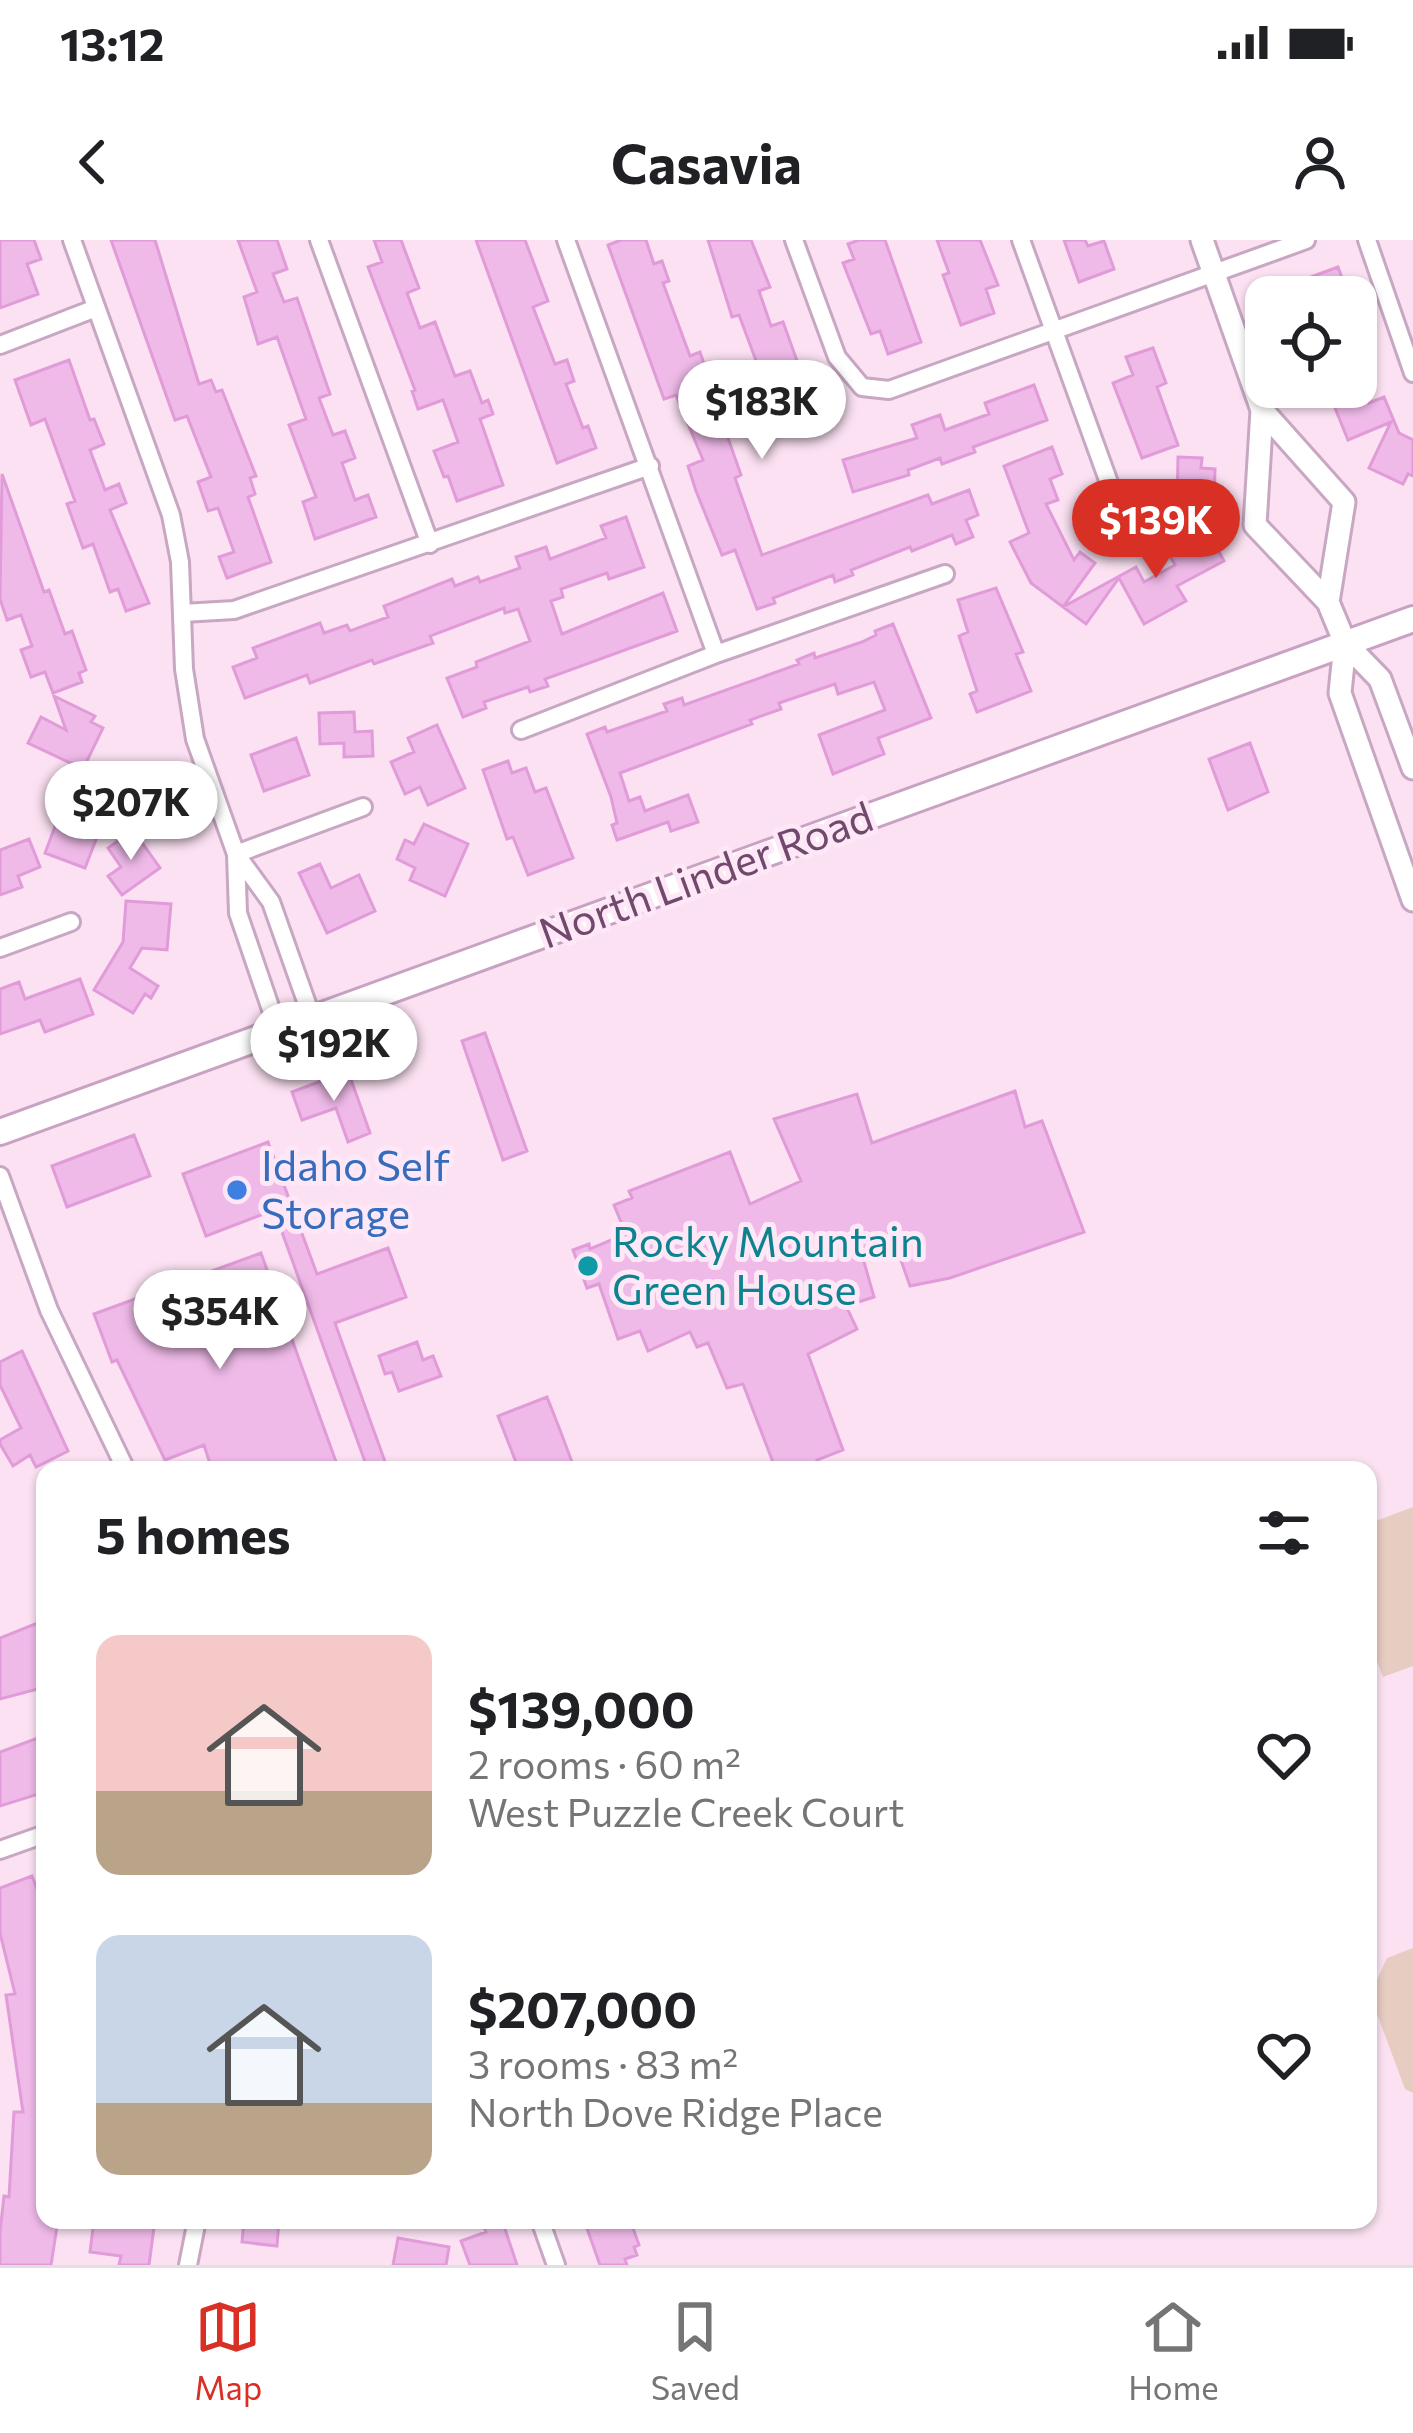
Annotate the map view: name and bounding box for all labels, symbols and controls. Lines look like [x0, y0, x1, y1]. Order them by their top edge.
text: 13:12 [60, 15, 164, 70]
icon: back [60, 129, 126, 195]
text: Casavia [611, 129, 802, 195]
icon: person [1287, 129, 1353, 195]
map controls [1245, 276, 1377, 408]
button: locate [1245, 276, 1377, 408]
pin: $183K [678, 360, 846, 462]
text: $183K [705, 375, 819, 423]
pin: $139K [1072, 479, 1240, 581]
text: $139K [1099, 494, 1213, 542]
pin: $207K [47, 761, 215, 863]
text: $207K [72, 776, 190, 824]
street label: North Linder Road [531, 789, 879, 958]
pin: $192K [250, 1002, 418, 1104]
text: $192K [277, 1017, 391, 1065]
place label: Idaho Self Storage [261, 1138, 451, 1238]
marker: Idaho Self Storage [224, 1177, 250, 1203]
place label: Rocky Mountain Green House [612, 1214, 924, 1314]
marker: Rocky Mountain Green House [575, 1253, 601, 1279]
pin: $354K [136, 1270, 304, 1372]
text: $354K [160, 1285, 280, 1333]
icon: filters [1251, 1500, 1317, 1566]
text: 5 homes [96, 1502, 291, 1565]
text: $139,000 [468, 1676, 695, 1739]
icon: home [192, 1683, 336, 1827]
icon: heart [1251, 1722, 1317, 1788]
text: 2 rooms · 60 m² [468, 1739, 741, 1787]
text: West Puzzle Creek Court [468, 1787, 904, 1835]
text: $207,000 [468, 1976, 697, 2039]
icon: home [192, 1983, 336, 2127]
icon: heart [1251, 2022, 1317, 2088]
text: 3 rooms · 83 m² [468, 2039, 738, 2087]
text: North Dove Ridge Place [468, 2087, 883, 2135]
tab: Map [194, 2294, 262, 2407]
tab: Saved [651, 2294, 740, 2407]
tab: Home [1128, 2294, 1219, 2407]

